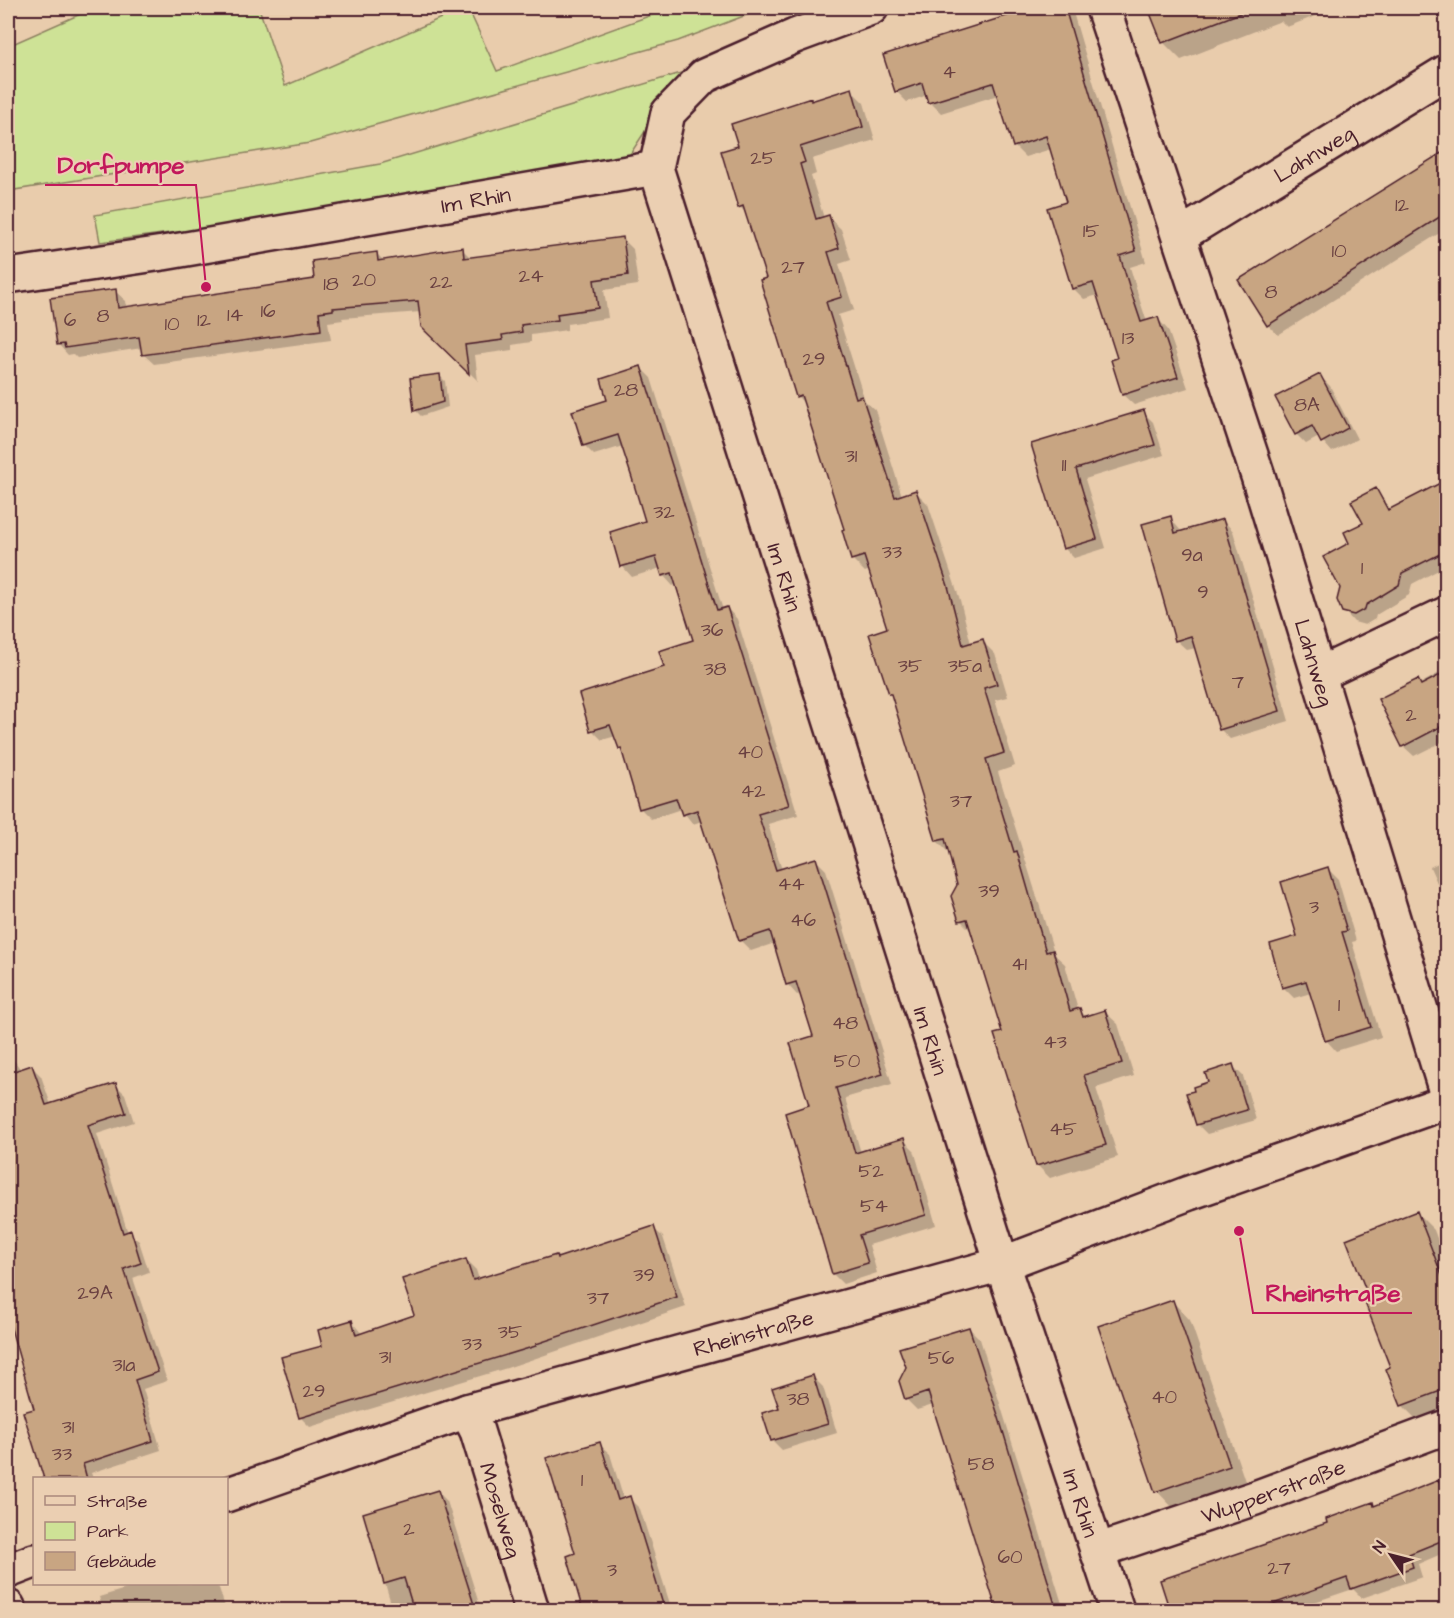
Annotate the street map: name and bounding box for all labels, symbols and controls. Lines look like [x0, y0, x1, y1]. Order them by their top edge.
house number: 4 [942, 58, 956, 86]
street label: Lahnweg [1268, 118, 1361, 191]
callout: Dorfpumpe [45, 143, 196, 185]
house number: 25 [750, 144, 776, 172]
text: Dorfpumpe [57, 149, 185, 183]
street label: Im Rhin [439, 179, 513, 222]
house number: 12 [1395, 191, 1410, 219]
house number: 15 [1083, 217, 1099, 245]
house number: 10 [1331, 237, 1347, 265]
house number: 27 [781, 253, 805, 281]
house number: 24 [518, 262, 544, 290]
house number: 20 [352, 266, 376, 294]
house number: 22 [430, 268, 453, 296]
house number: 18 [323, 270, 339, 298]
house number: 8 [1265, 278, 1278, 306]
house number: 16 [260, 297, 276, 325]
house number: 14 [227, 301, 243, 329]
house number: 8 [97, 302, 110, 330]
house number: 6 [64, 306, 77, 334]
house number: 12 [197, 306, 212, 334]
house number: 10 [164, 310, 180, 338]
house number: 13 [1122, 324, 1134, 352]
house number: 29 [803, 345, 825, 373]
house number: 28 [614, 376, 638, 404]
house number: 8A [1294, 391, 1320, 419]
house number: 31 [845, 442, 858, 470]
house number: 11 [1061, 451, 1067, 479]
house number: 32 [653, 498, 675, 526]
house number: 33 [882, 538, 902, 566]
street label: Im Rhin [758, 539, 809, 616]
house number: 9a [1181, 541, 1203, 569]
house number: 1 [1361, 554, 1364, 582]
house number: 9 [1197, 578, 1209, 606]
house number: 36 [701, 616, 724, 644]
street label: Lahnweg [1286, 616, 1341, 711]
house number: 35 [898, 652, 922, 680]
house number: 35a [948, 652, 982, 680]
house number: 38 [703, 655, 727, 683]
house number: 7 [1232, 668, 1244, 696]
house number: 2 [1405, 701, 1417, 729]
house number: 40 [737, 738, 763, 766]
house number: 42 [740, 777, 766, 805]
house number: 37 [950, 787, 972, 815]
house number: 44 [777, 870, 805, 898]
house number: 39 [978, 877, 1000, 905]
house number: 3 [1309, 893, 1319, 921]
house number: 46 [790, 906, 817, 934]
house number: 41 [1011, 950, 1028, 978]
house number: 1 [1338, 991, 1341, 1019]
street label: Im Rhin [905, 1003, 955, 1079]
house number: 48 [832, 1009, 858, 1037]
house number: 43 [1043, 1028, 1067, 1056]
house number: 50 [834, 1047, 861, 1075]
house number: 45 [1049, 1115, 1077, 1143]
house number: 52 [858, 1157, 884, 1185]
house number: 54 [860, 1192, 888, 1220]
house number: 39 [633, 1261, 655, 1289]
callout: Rheinstraße [1253, 1271, 1412, 1313]
text: Rheinstraße [1266, 1277, 1400, 1311]
house number: 29A [77, 1279, 113, 1307]
house number: 37 [587, 1284, 609, 1312]
street label: Rheinstraße [690, 1302, 817, 1365]
house number: 35 [498, 1318, 522, 1346]
house number: 33 [462, 1330, 482, 1358]
house number: 31 [379, 1343, 392, 1371]
house number: 56 [928, 1344, 955, 1372]
house number: 31a [113, 1351, 135, 1379]
house number: 29 [303, 1377, 325, 1405]
house number: 40 [1151, 1383, 1177, 1411]
house number: 38 [786, 1385, 810, 1413]
house number: 31 [62, 1413, 75, 1441]
house number: 33 [52, 1440, 72, 1468]
house number: 58 [967, 1450, 995, 1478]
street label: Wupperstraße [1197, 1452, 1350, 1532]
street label: Moselweg [471, 1459, 529, 1562]
street label: Im Rhin [1054, 1465, 1106, 1542]
house number: 1 [581, 1466, 584, 1494]
legend [33, 1477, 228, 1585]
text: Straße [87, 1489, 148, 1514]
house number: 2 [403, 1515, 415, 1543]
text: Park [87, 1519, 129, 1544]
north arrow [1361, 1525, 1421, 1585]
text: N [1368, 1537, 1391, 1557]
house number: 60 [997, 1543, 1023, 1571]
text: Gebäude [87, 1549, 157, 1574]
house number: 27 [1267, 1554, 1291, 1582]
house number: 3 [607, 1556, 617, 1584]

